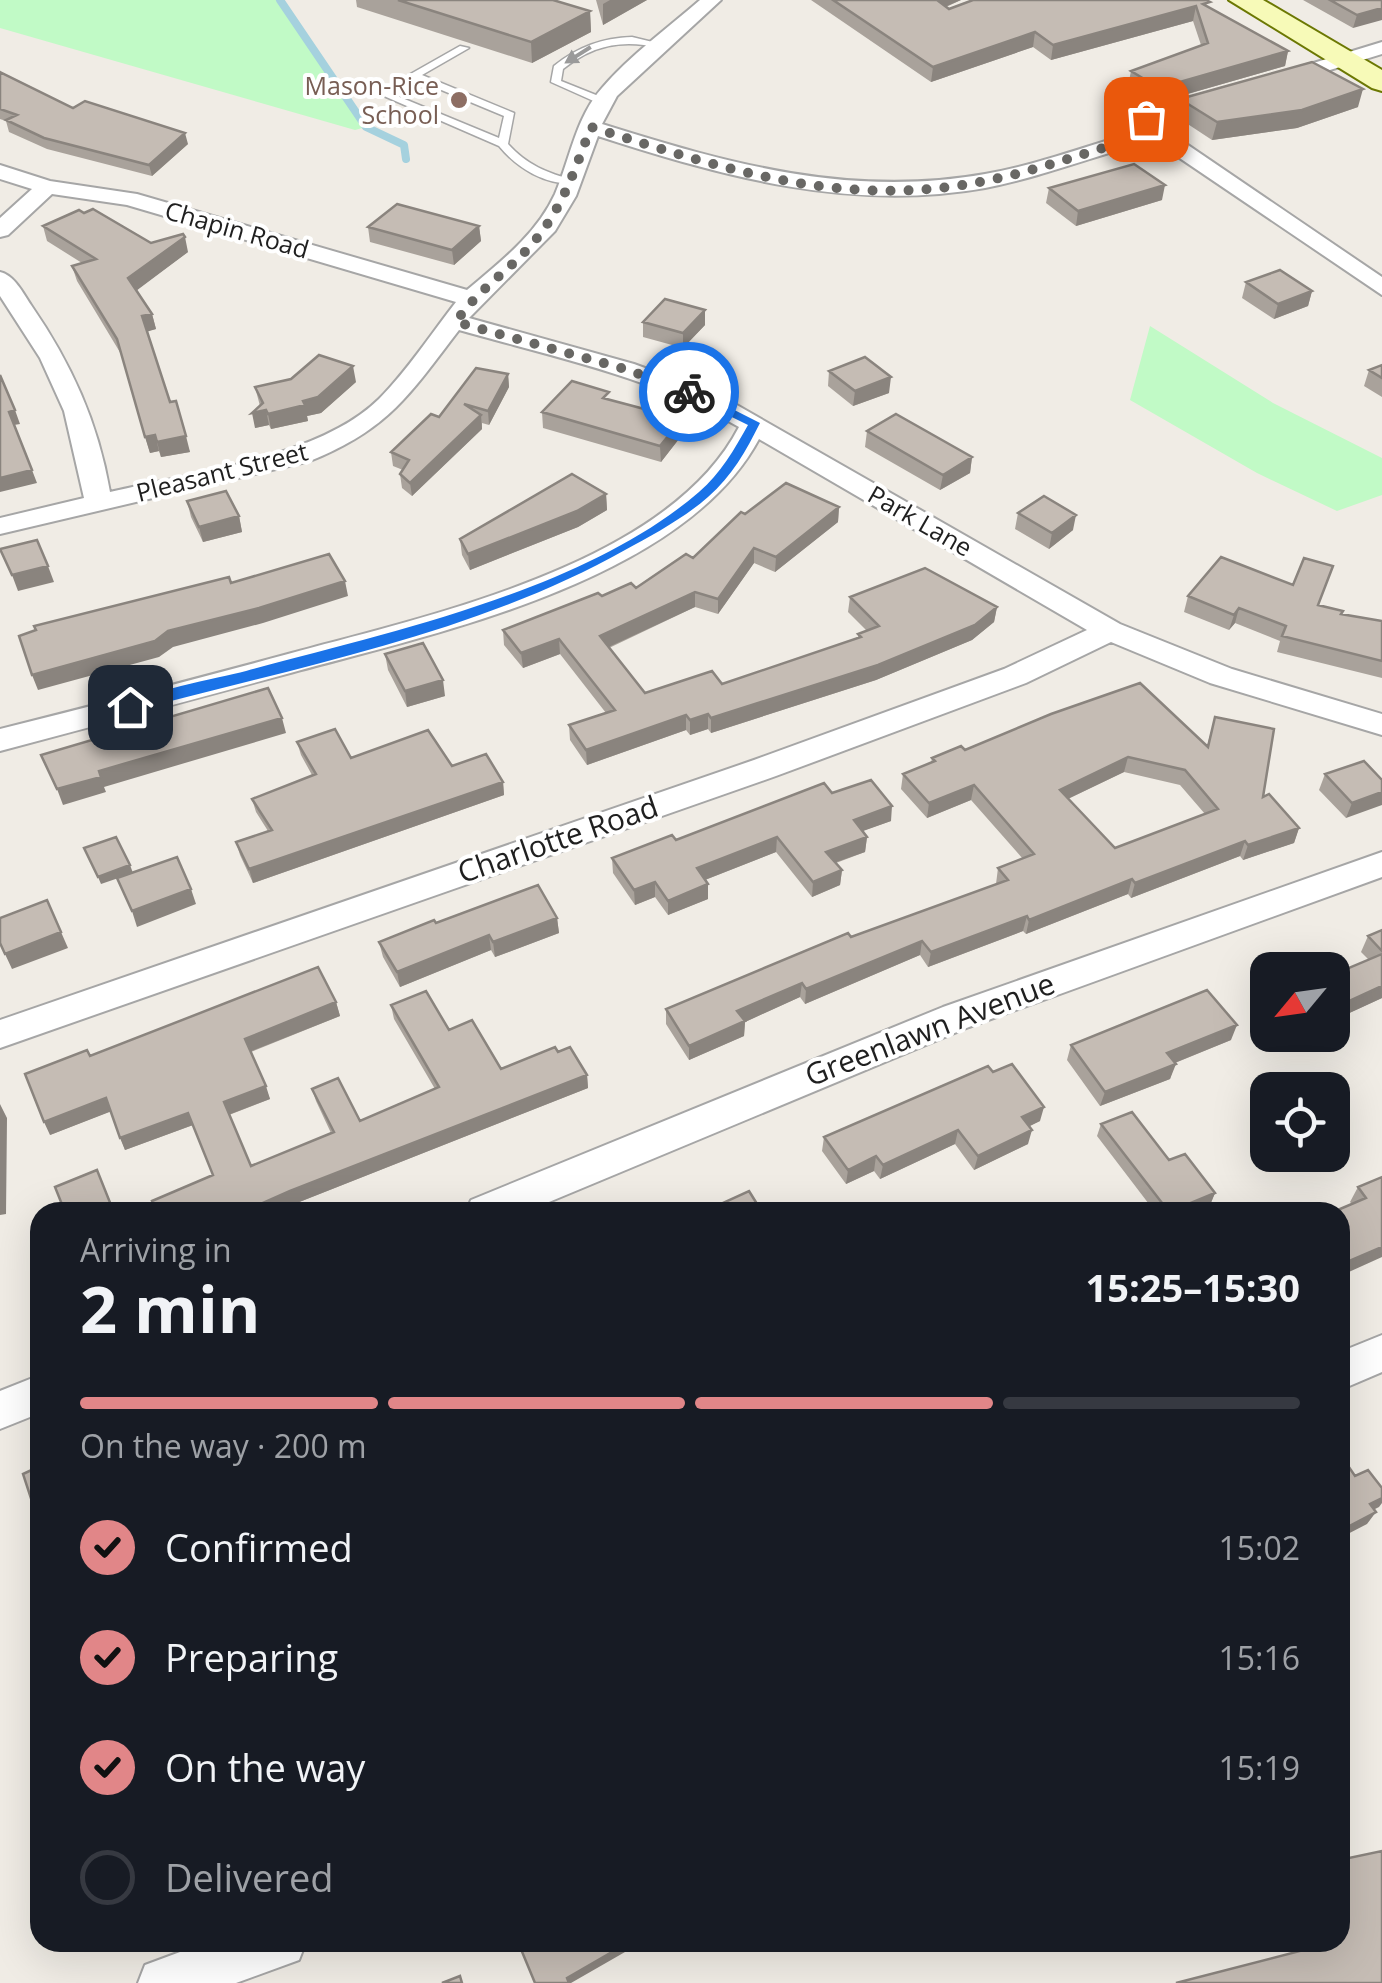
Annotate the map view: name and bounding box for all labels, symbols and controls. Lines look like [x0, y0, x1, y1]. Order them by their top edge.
one-way arrow [564, 45, 591, 64]
place label: Mason-Rice School [305, 68, 439, 131]
pin [1104, 77, 1189, 162]
marker: Mason-Rice School [448, 89, 470, 111]
icon: bag [1119, 92, 1174, 147]
street label: Chapin Road [161, 192, 313, 266]
courier [639, 342, 739, 442]
icon: bike [662, 365, 717, 420]
street label: Pleasant Street [132, 433, 311, 509]
street label: Park Lane [862, 477, 979, 564]
pin [88, 665, 173, 750]
icon: home [103, 680, 158, 735]
street label: Charlotte Road [452, 785, 663, 892]
north arrow [1250, 952, 1350, 1052]
map controls [1250, 952, 1350, 1172]
street label: Greenlawn Avenue [799, 962, 1060, 1095]
button: locate [1250, 1072, 1350, 1172]
text: Arriving in [80, 1228, 232, 1271]
text: 15:25–15:30 [1086, 1261, 1300, 1313]
text: 2 min [80, 1264, 260, 1352]
text: On the way · 200 m [80, 1424, 367, 1467]
icon: check [80, 1520, 135, 1575]
text: Confirmed [165, 1521, 353, 1573]
text: 15:02 [1218, 1526, 1300, 1569]
icon: check [80, 1630, 135, 1685]
text: Preparing [165, 1631, 338, 1683]
text: 15:16 [1218, 1636, 1300, 1679]
icon: check [80, 1740, 135, 1795]
text: On the way [165, 1741, 365, 1793]
text: 15:19 [1218, 1746, 1300, 1789]
text: Delivered [165, 1851, 334, 1903]

